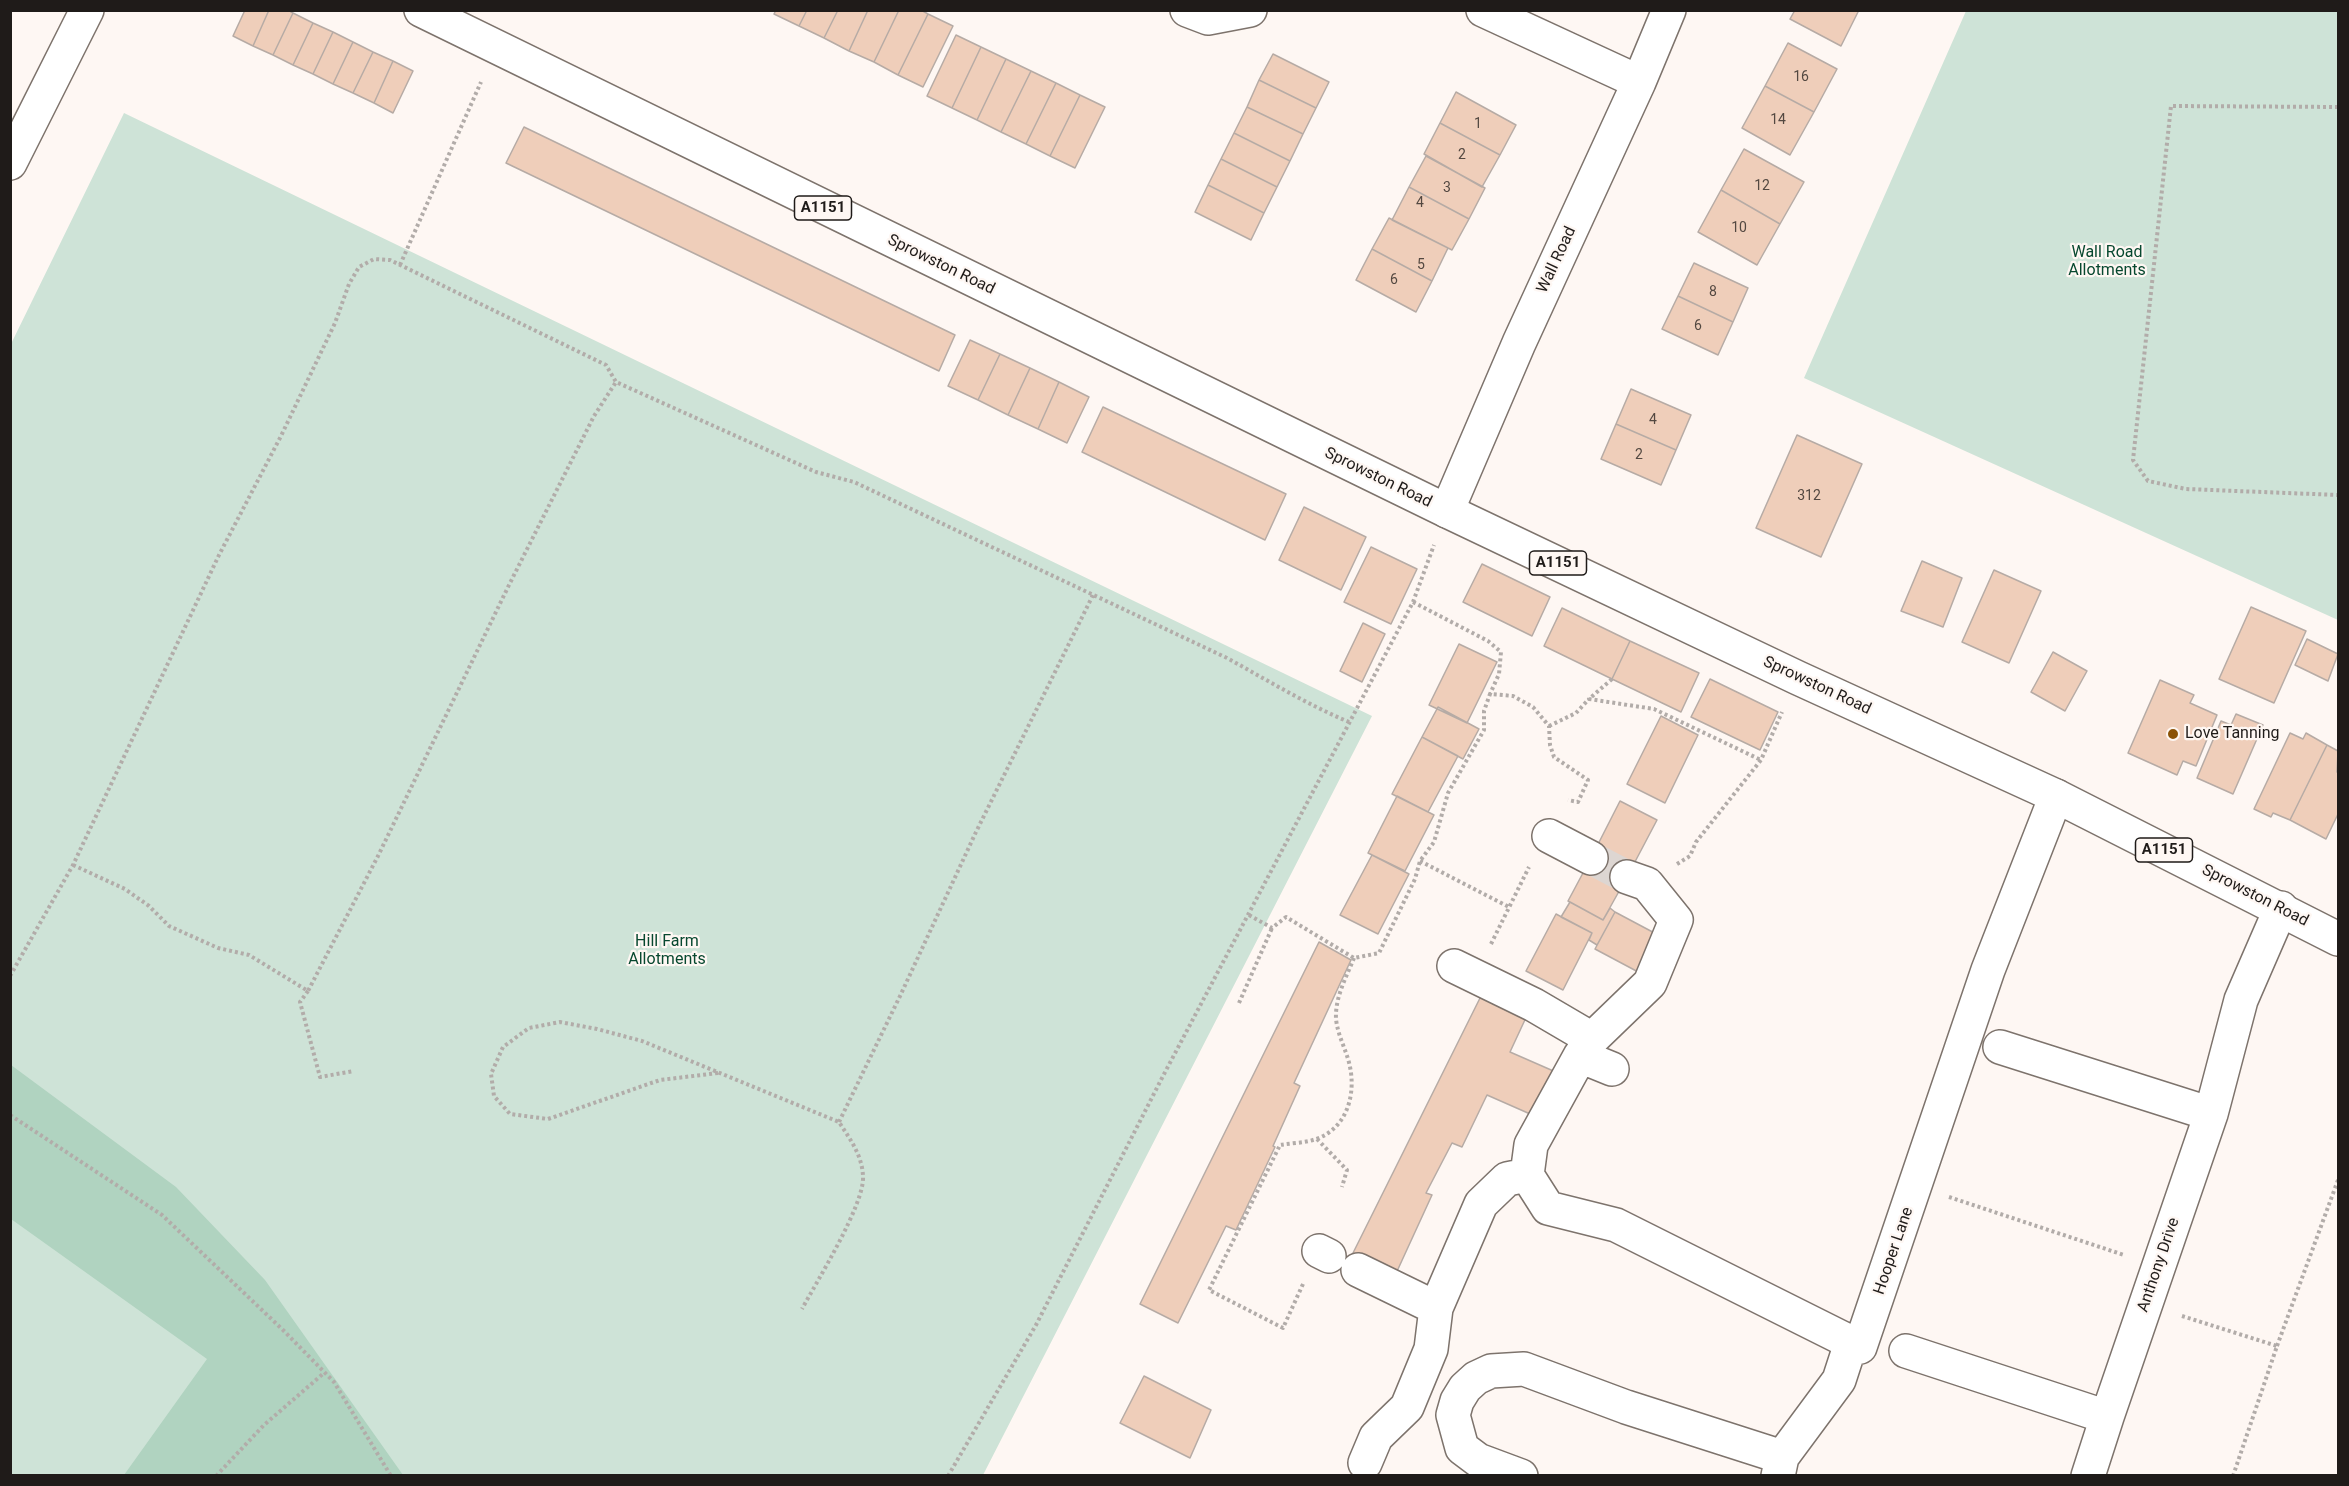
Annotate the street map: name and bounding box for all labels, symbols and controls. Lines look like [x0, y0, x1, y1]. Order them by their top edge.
house number: 16 [1793, 69, 1809, 85]
house number: 14 [1770, 112, 1786, 128]
house number: 1 [1474, 116, 1482, 132]
house number: 2 [1458, 147, 1466, 163]
house number: 12 [1754, 178, 1770, 194]
house number: 3 [1443, 180, 1451, 196]
house number: 4 [1416, 195, 1424, 211]
road number: A1151 [794, 196, 852, 220]
house number: 10 [1731, 220, 1747, 236]
street label: Wall Road [1533, 224, 1581, 296]
street label: Sprowston Road [884, 231, 998, 299]
park label: Wall Road Allotments [2068, 243, 2146, 281]
house number: 5 [1417, 257, 1425, 273]
house number: 6 [1390, 272, 1398, 288]
house number: 8 [1709, 284, 1717, 300]
house number: 6 [1694, 318, 1702, 334]
house number: 4 [1649, 412, 1657, 428]
street label: Sprowston Road [1321, 444, 1435, 512]
house number: 2 [1635, 447, 1643, 463]
house number: 312 [1797, 488, 1821, 504]
road number: A1151 [1530, 551, 1586, 575]
street label: Sprowston Road [1760, 653, 1874, 719]
place label: Love Tanning [2185, 724, 2279, 744]
marker: Love Tanning [2166, 727, 2180, 741]
road number: A1151 [2136, 838, 2192, 862]
street label: Sprowston Road [2199, 861, 2311, 931]
park label: Hill Farm Allotments [628, 932, 706, 970]
street label: Hooper Lane [1870, 1205, 1918, 1297]
street label: Anthony Drive [2134, 1215, 2184, 1315]

